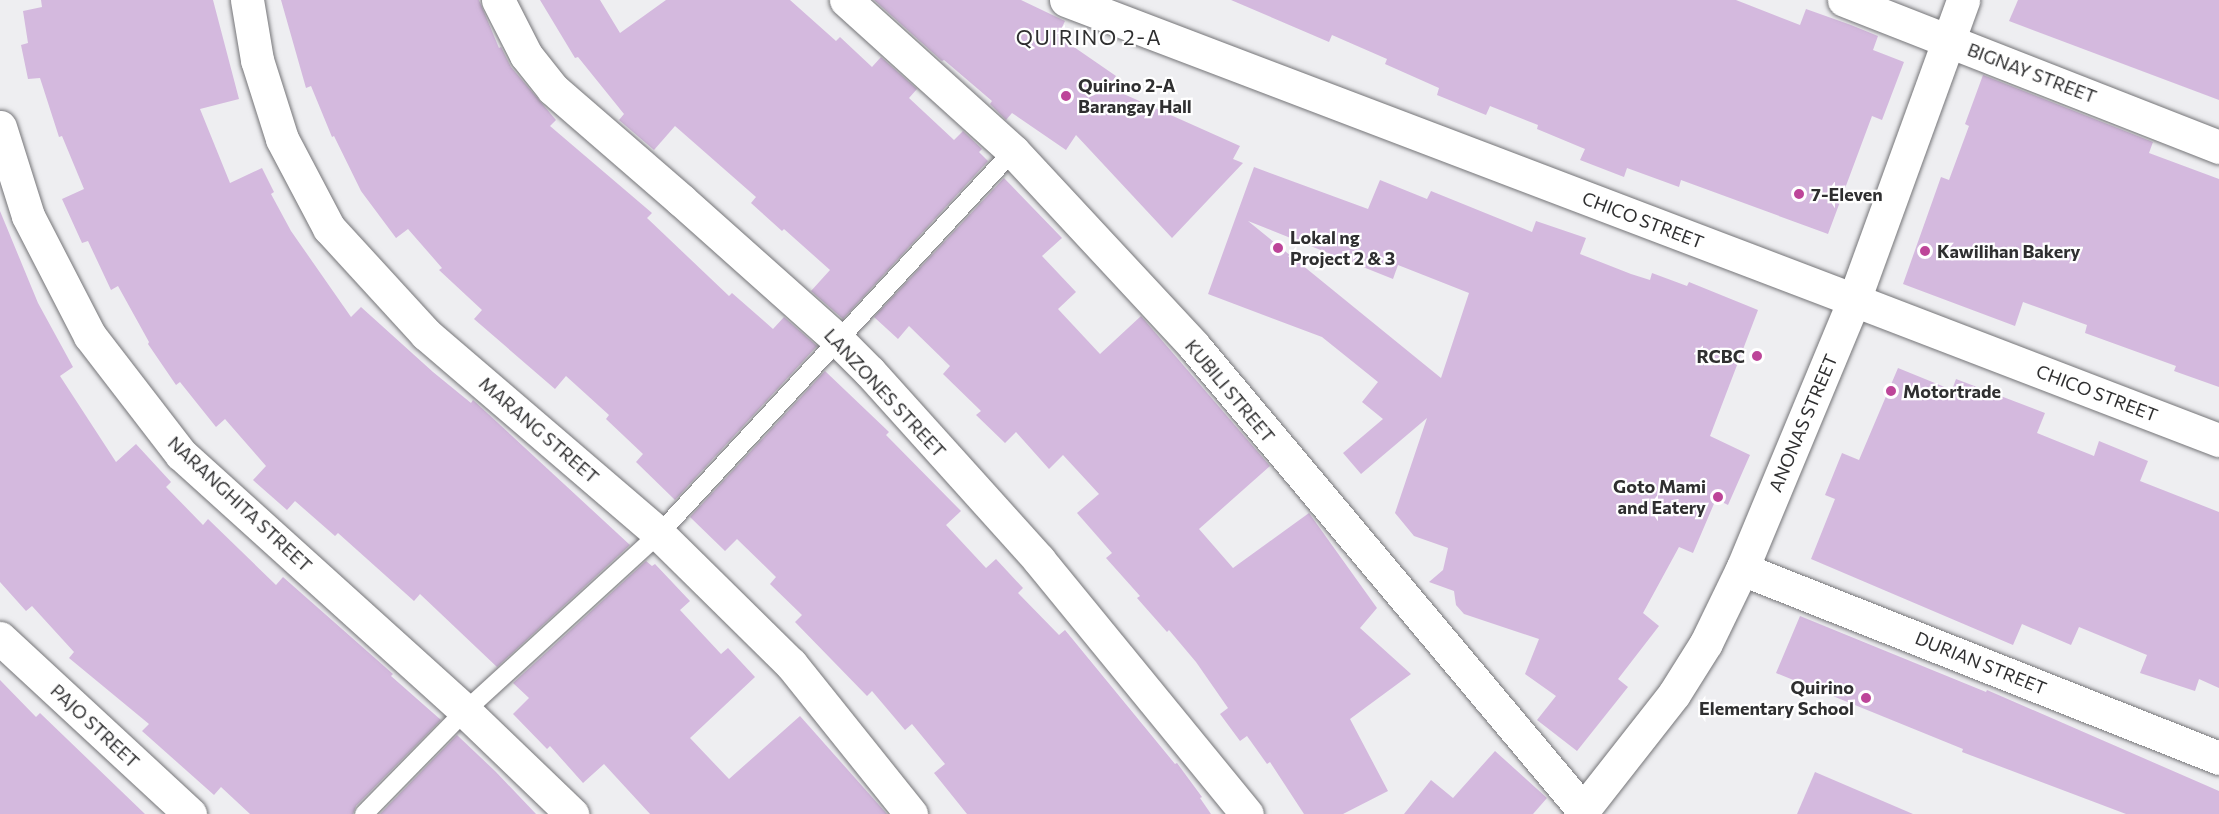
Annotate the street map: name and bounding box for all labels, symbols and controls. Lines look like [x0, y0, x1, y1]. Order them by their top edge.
district label: QUIRINO 2-A [1016, 24, 1162, 50]
street label: BIGNAY STREET [1965, 39, 2099, 107]
place label: Quirino 2-A Barangay Hall [1078, 75, 1192, 118]
marker: Quirino 2-A Barangay Hall [1059, 89, 1073, 103]
place label: 7-Eleven [1811, 183, 1883, 205]
street label: CHICO STREET [1579, 187, 1707, 253]
marker: 7-Eleven [1792, 187, 1806, 201]
place label: Lokal ng Project 2 & 3 [1290, 227, 1395, 270]
place label: Kawilihan Bakery [1937, 240, 2080, 262]
marker: Lokal ng Project 2 & 3 [1271, 241, 1285, 255]
marker: Kawilihan Bakery [1918, 244, 1932, 258]
street label: LANZONES STREET [820, 324, 950, 462]
street label: KUBILI STREET [1181, 335, 1279, 447]
place label: RCBC [1696, 345, 1745, 367]
marker: RCBC [1750, 349, 1764, 363]
street label: ANONAS STREET [1764, 351, 1842, 495]
street label: CHICO STREET [2033, 360, 2161, 426]
street label: MARANG STREET [475, 372, 603, 488]
place label: Motortrade [1903, 380, 2001, 402]
marker: Motortrade [1884, 384, 1898, 398]
street label: NARANGHITA STREET [164, 432, 316, 576]
place label: Goto Mami and Eatery [1613, 476, 1706, 518]
marker: Goto Mami and Eatery [1711, 490, 1725, 504]
street label: DURIAN STREET [1912, 627, 2050, 699]
place label: Quirino Elementary School [1699, 677, 1854, 720]
street label: PAJO STREET [46, 680, 144, 772]
marker: Quirino Elementary School [1859, 691, 1873, 705]

